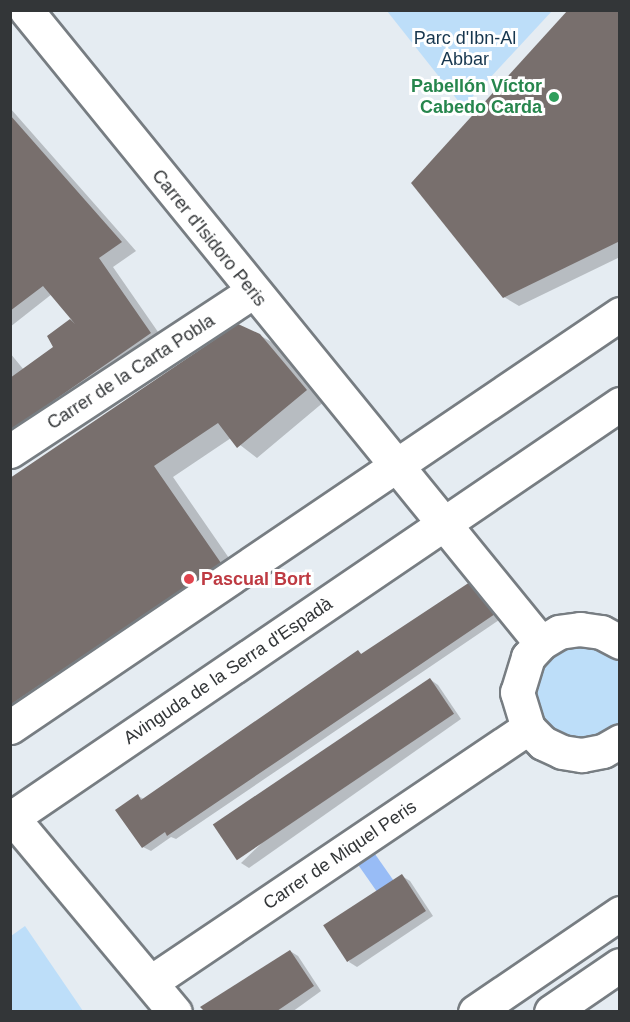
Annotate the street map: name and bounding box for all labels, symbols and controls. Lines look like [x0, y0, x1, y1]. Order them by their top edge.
park label: Parc d'Ibn-Al Abbar [414, 28, 516, 70]
place label: Pabellón Víctor Cabedo Carda [411, 76, 542, 118]
marker: Pabellón Víctor Cabedo Carda [547, 90, 561, 104]
street label: Carrer d'Isidoro Peris [147, 165, 271, 311]
street label: Carrer de la Carta Pobla [43, 310, 219, 434]
place label: Pascual Bort [201, 568, 311, 590]
marker: Pascual Bort [182, 572, 196, 586]
street label: Avinguda de la Serra d'Espadà [119, 593, 337, 749]
street label: Carrer de Miquel Peris [259, 796, 421, 914]

